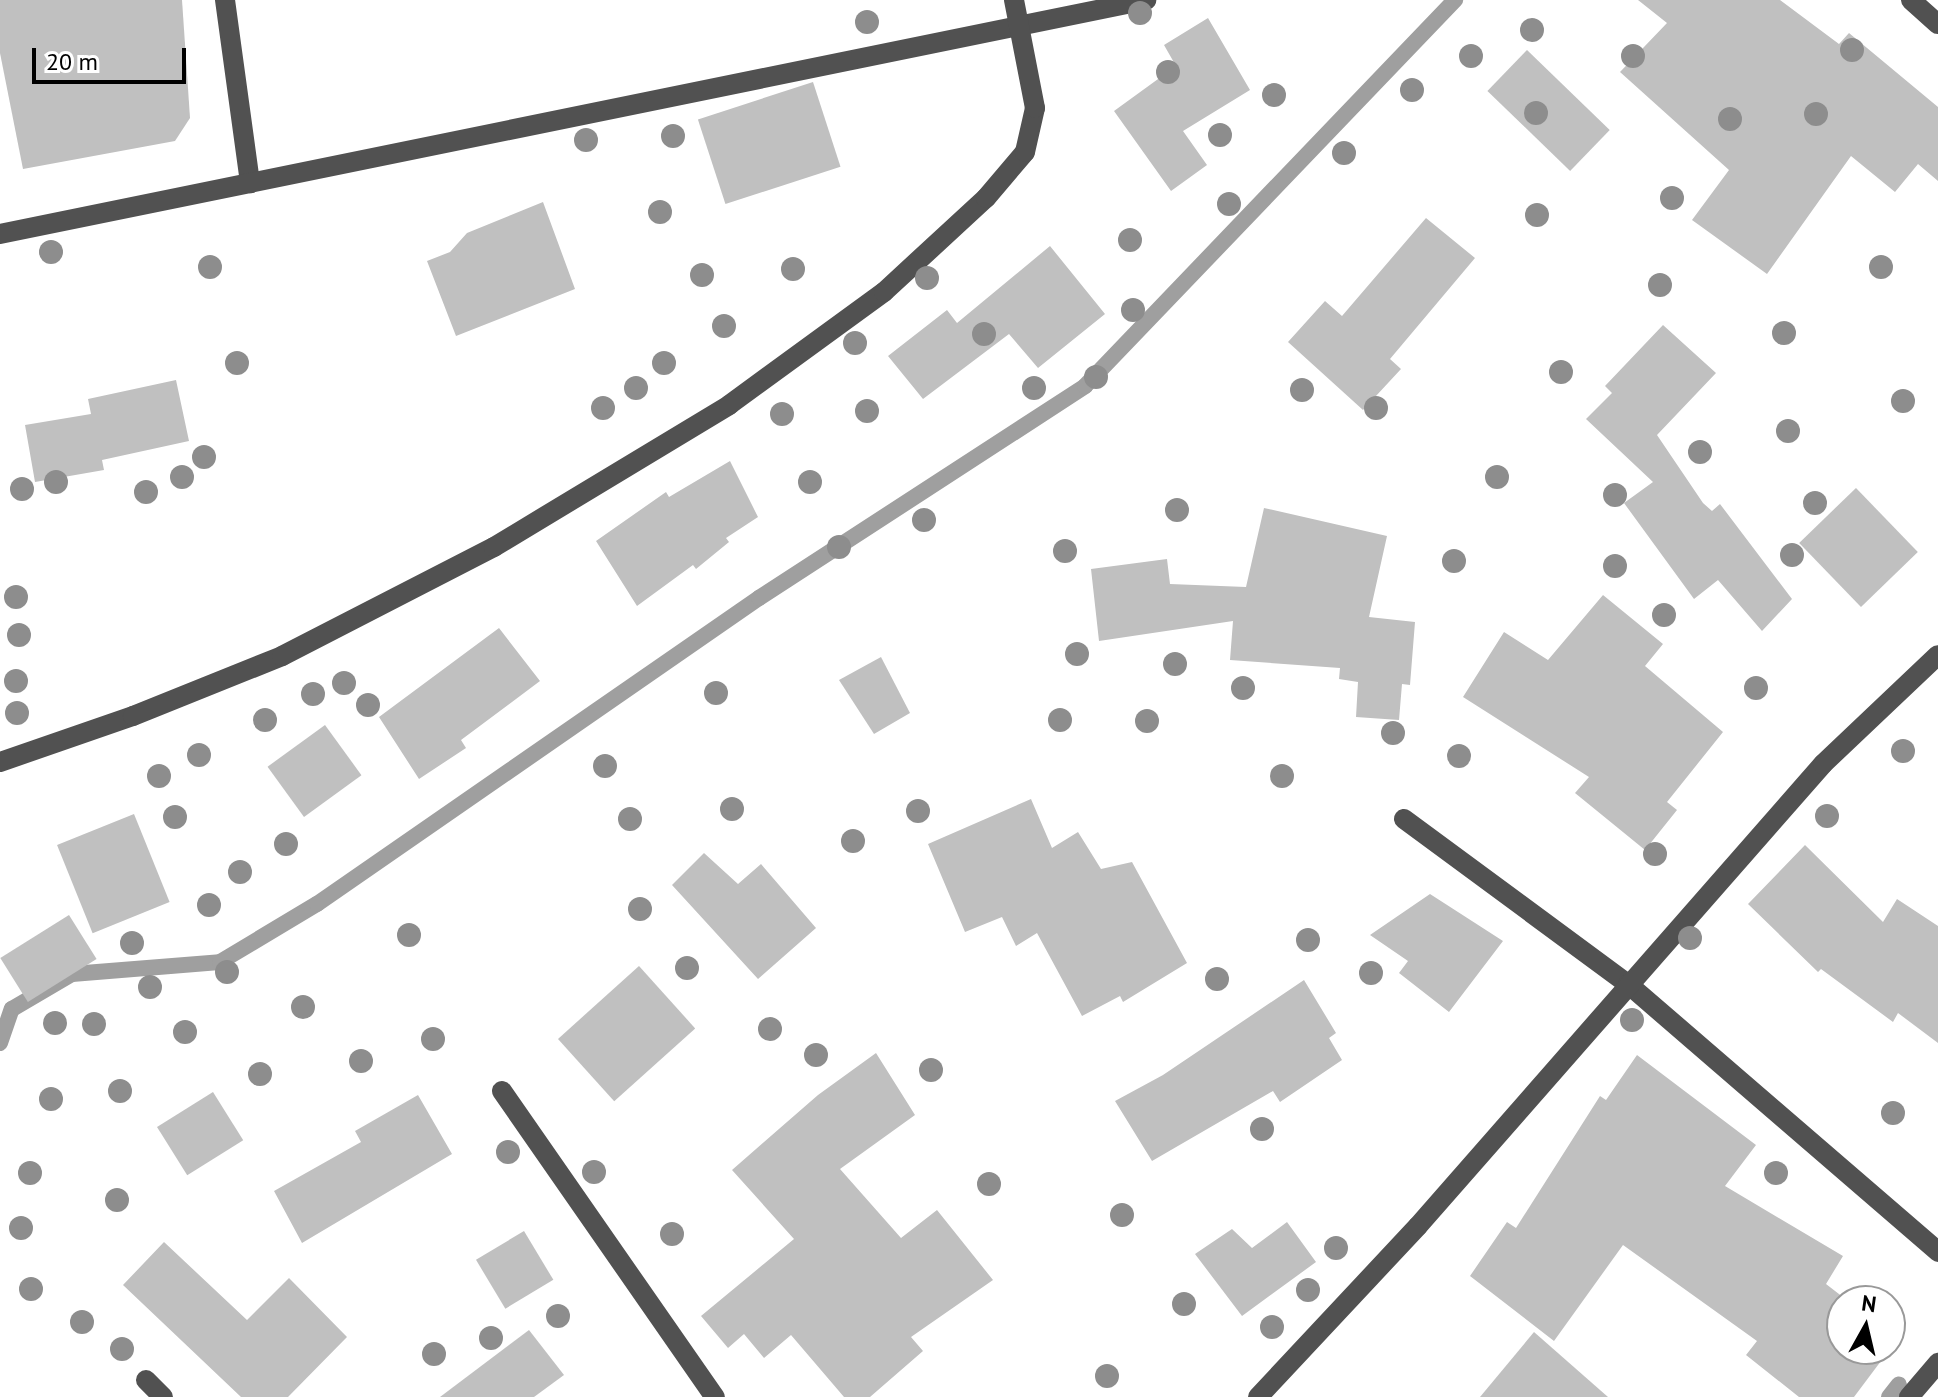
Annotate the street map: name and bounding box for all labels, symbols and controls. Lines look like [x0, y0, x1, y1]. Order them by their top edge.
scale bar [36, 32, 190, 82]
text: 20 m [46, 46, 98, 77]
north arrow [1826, 1285, 1906, 1365]
text: N [1860, 1288, 1878, 1318]

